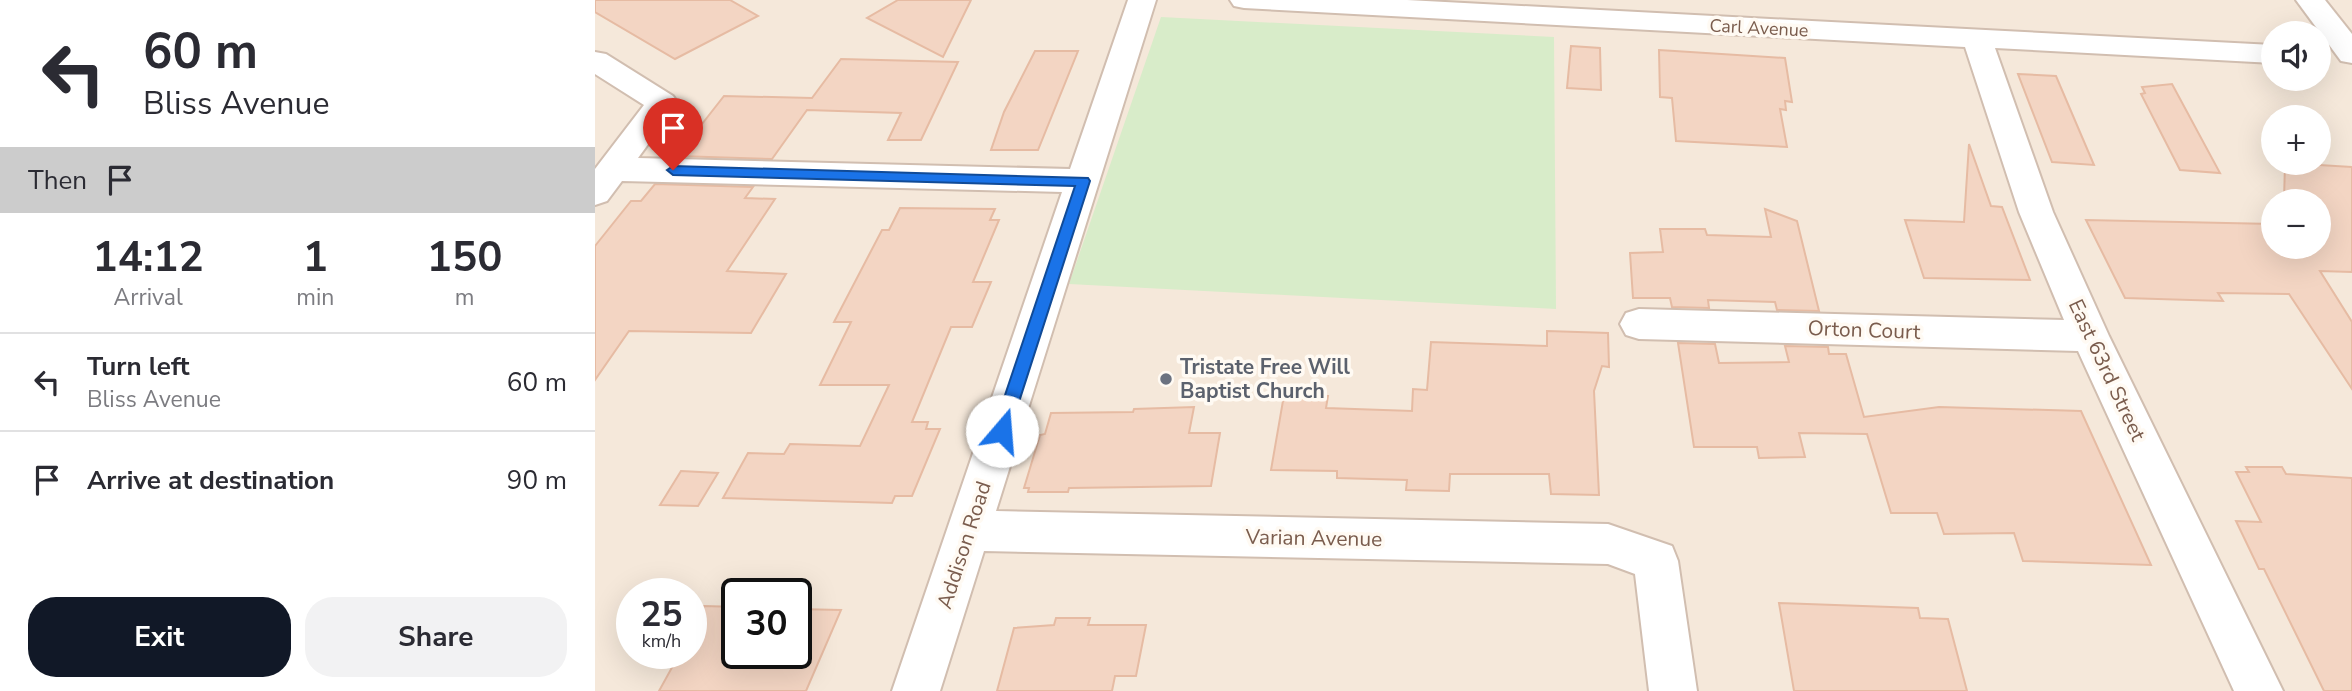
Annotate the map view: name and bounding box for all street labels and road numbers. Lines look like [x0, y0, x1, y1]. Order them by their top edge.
street label: Carl Avenue [1709, 13, 1809, 43]
street label: East 63rd Street [2062, 295, 2152, 446]
street label: Orton Court [1807, 314, 1921, 346]
street label: Addison Road [930, 478, 998, 612]
street label: Varian Avenue [1244, 523, 1383, 553]

